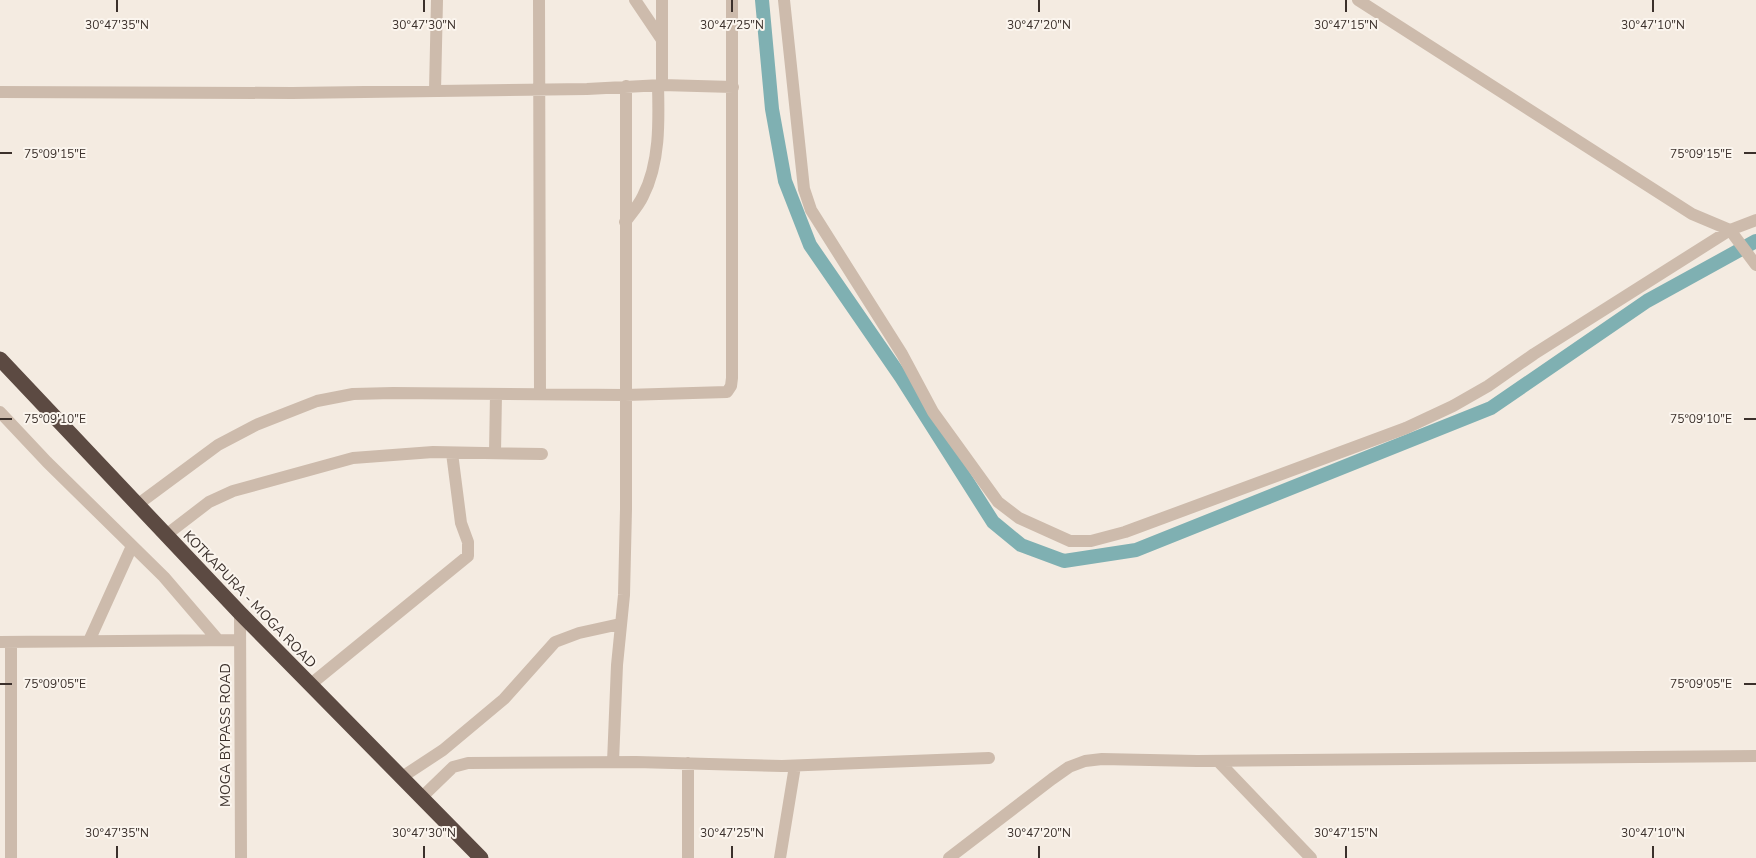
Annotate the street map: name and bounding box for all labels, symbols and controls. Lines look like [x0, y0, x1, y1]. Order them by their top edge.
text: 30°47'35"N [85, 17, 149, 33]
text: 30°47'30"N [392, 17, 456, 33]
text: 30°47'25"N [700, 17, 764, 33]
text: 30°47'20"N [1007, 17, 1071, 33]
text: 30°47'15"N [1314, 17, 1378, 33]
text: 30°47'10"N [1621, 17, 1685, 33]
text: 75°09'15"E [24, 146, 86, 162]
text: 75°09'15"E [1670, 146, 1732, 162]
text: 75°09'10"E [24, 411, 86, 427]
text: 75°09'10"E [1670, 411, 1732, 427]
street label: KOTKAPURA - MOGA ROAD [179, 526, 320, 672]
street label: MOGA BYPASS ROAD [216, 663, 235, 807]
text: 75°09'05"E [24, 676, 86, 692]
text: 75°09'05"E [1670, 676, 1732, 692]
text: 30°47'35"N [85, 825, 149, 841]
text: 30°47'30"N [392, 825, 456, 841]
text: 30°47'25"N [700, 825, 764, 841]
text: 30°47'20"N [1007, 825, 1071, 841]
text: 30°47'15"N [1314, 825, 1378, 841]
text: 30°47'10"N [1621, 825, 1685, 841]

